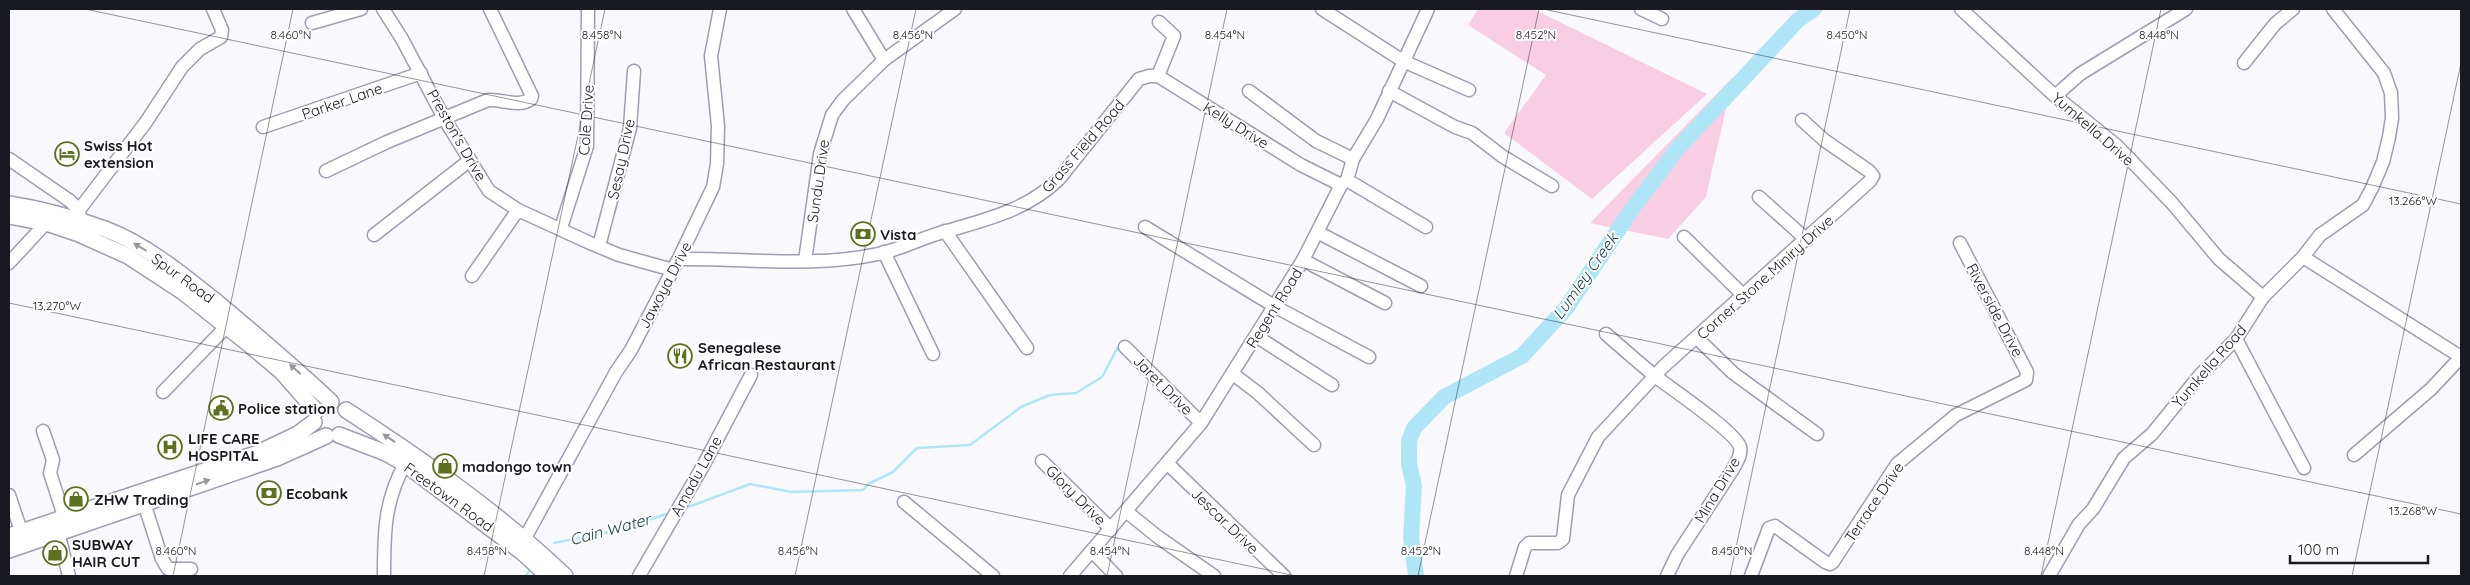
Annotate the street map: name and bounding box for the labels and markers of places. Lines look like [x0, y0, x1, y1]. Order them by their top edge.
place label: Swiss Hot extension [84, 136, 154, 172]
hotel icon: Swiss Hot extension [54, 141, 80, 167]
bank icon: Vista [850, 221, 876, 247]
place label: Vista [880, 225, 917, 244]
place label: Senegalese African Restaurant [698, 338, 836, 374]
restaurant icon: Senegalese African Restaurant [667, 343, 693, 369]
public building icon: Police station [208, 395, 234, 421]
place label: Police station [238, 399, 335, 418]
place label: LIFE CARE HOSPITAL [188, 429, 260, 465]
hospital icon: LIFE CARE HOSPITAL [157, 434, 183, 460]
shop icon: madongo town [432, 453, 458, 479]
place label: madongo town [462, 457, 572, 476]
bank icon: Ecobank [256, 480, 282, 506]
place label: Ecobank [286, 484, 348, 503]
shop icon: ZHW Trading [63, 486, 89, 512]
place label: ZHW Trading [94, 490, 189, 509]
place label: SUBWAY HAIR CUT [72, 535, 140, 571]
shop icon: SUBWAY HAIR CUT [42, 540, 68, 566]

